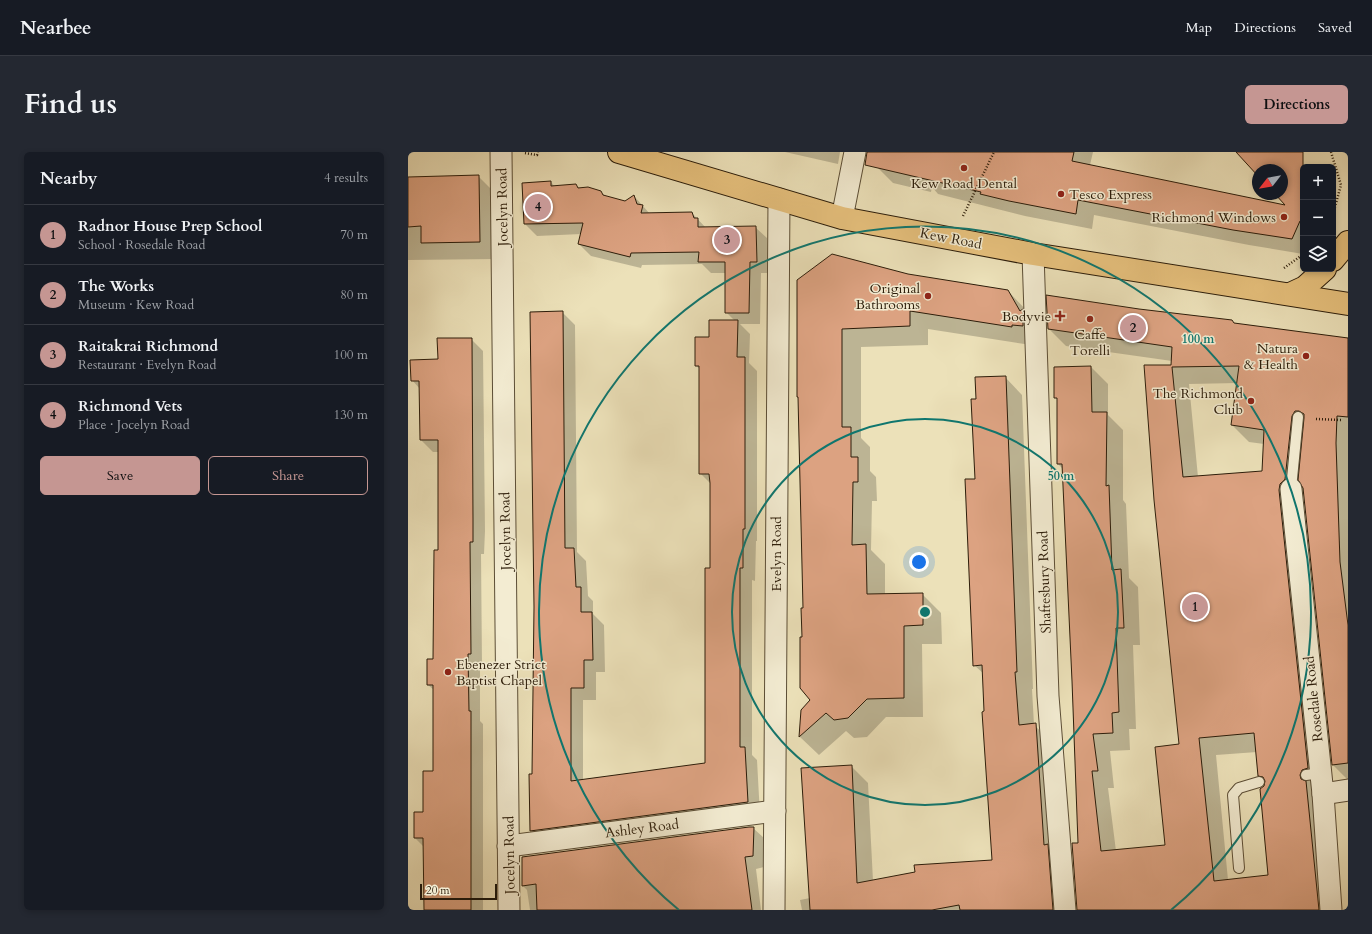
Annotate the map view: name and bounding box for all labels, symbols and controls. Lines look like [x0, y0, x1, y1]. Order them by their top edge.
text: Nearbee [20, 15, 91, 41]
text: Map [1186, 18, 1212, 37]
text: Directions [1234, 18, 1296, 37]
text: Saved [1318, 18, 1352, 37]
text: Find us [24, 85, 117, 123]
button: Directions [1245, 85, 1348, 124]
marker: Kew Road Dental [959, 163, 969, 173]
north arrow [1252, 164, 1288, 200]
map controls [1300, 164, 1336, 272]
button: + [1300, 164, 1336, 200]
text: Nearby [40, 167, 97, 190]
street label: Jocelyn Road [492, 167, 513, 248]
text: 4 results [324, 169, 368, 187]
place label: Kew Road Dental [911, 174, 1017, 193]
place label: Tesco Express [1069, 185, 1152, 204]
marker: Tesco Express [1056, 189, 1066, 199]
pin: 4 [525, 192, 551, 222]
button: − [1300, 200, 1336, 236]
place label: Richmond Windows [1151, 208, 1276, 227]
marker: Richmond Windows [1279, 212, 1289, 222]
text: Radnor House Prep School [78, 216, 262, 236]
street label: Kew Road [918, 223, 984, 254]
pin: 3 [714, 225, 740, 255]
text: 1 [50, 226, 56, 244]
text: 70 m [340, 226, 368, 244]
text: School · Rosedale Road [78, 236, 205, 254]
button: layers [1300, 236, 1336, 272]
text: The Works [78, 276, 154, 296]
place label: Original Bathrooms [856, 279, 920, 314]
text: 2 [50, 286, 56, 304]
text: 80 m [340, 286, 368, 304]
marker: Original Bathrooms [923, 291, 933, 301]
text: Museum · Kew Road [78, 296, 194, 314]
place label: Bodyvie [1002, 307, 1051, 326]
marker: Bodyvie [1054, 310, 1066, 322]
pin: 2 [1120, 313, 1146, 343]
marker: Caffe Torelli [1085, 314, 1095, 324]
place label: Caffe Torelli [1070, 325, 1110, 360]
text: 100 m [1182, 331, 1215, 347]
text: Raitakrai Richmond [78, 336, 218, 356]
place label: Natura & Health [1244, 339, 1298, 374]
text: 3 [50, 346, 56, 364]
text: 100 m [334, 346, 368, 364]
marker: Natura & Health [1301, 351, 1311, 361]
text: Restaurant · Evelyn Road [78, 356, 216, 374]
place label: The Richmond Club [1152, 384, 1244, 419]
text: Richmond Vets [78, 396, 182, 416]
marker: The Richmond Club [1246, 396, 1256, 406]
text: 4 [50, 406, 56, 424]
text: 130 m [334, 406, 368, 424]
text: Place · Jocelyn Road [78, 416, 190, 434]
button: Save [40, 456, 200, 495]
button: Share [208, 456, 368, 495]
text: 50 m [1048, 468, 1075, 484]
street label: Jocelyn Road [495, 491, 516, 572]
street label: Evelyn Road [767, 516, 786, 592]
street label: Shaftesbury Road [1033, 530, 1056, 634]
your location [909, 552, 929, 572]
pin: 1 [1182, 592, 1208, 622]
centre of rings [918, 605, 932, 619]
place label: Ebenezer Strict Baptist Chapel [456, 655, 546, 690]
street label: Rosedale Road [1299, 655, 1327, 743]
marker: Ebenezer Strict Baptist Chapel [443, 667, 453, 677]
street label: Ashley Road [604, 814, 681, 842]
street label: Jocelyn Road [499, 815, 520, 896]
scale bar [420, 882, 497, 901]
text: 20 m [426, 883, 450, 898]

